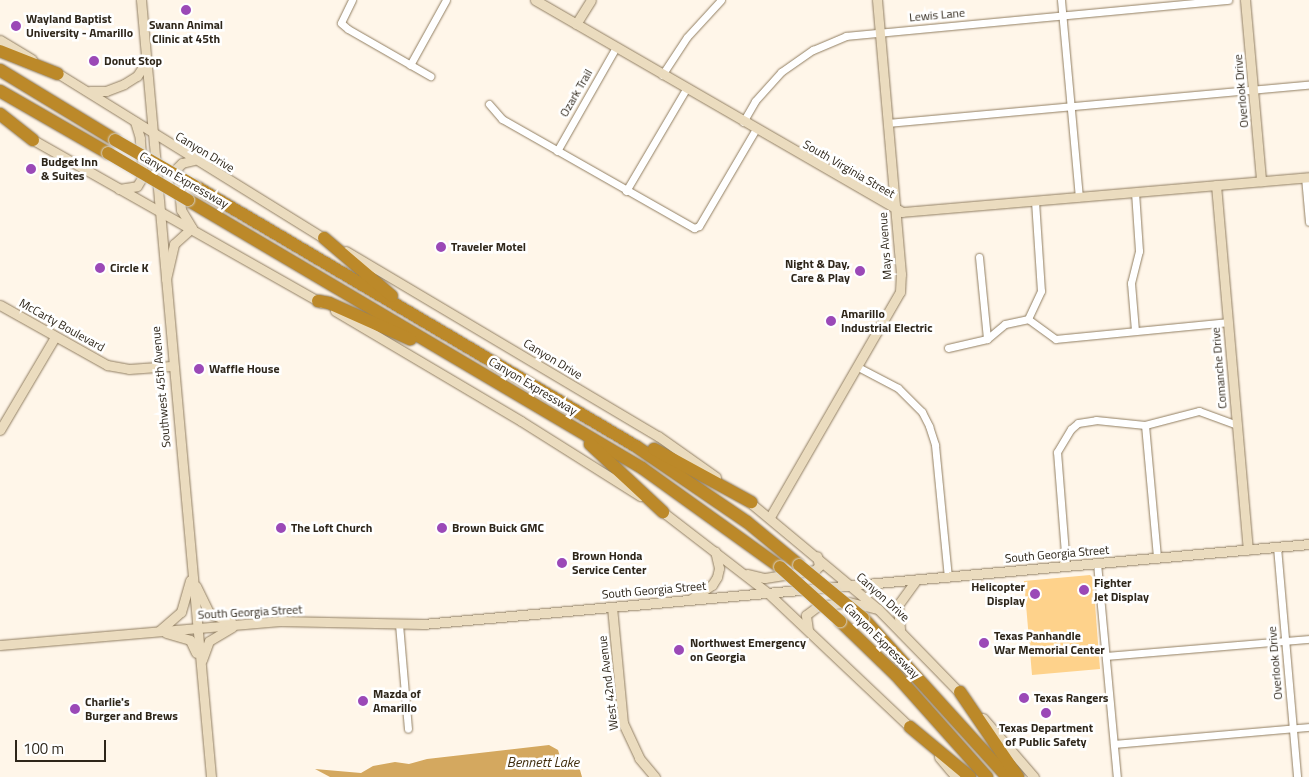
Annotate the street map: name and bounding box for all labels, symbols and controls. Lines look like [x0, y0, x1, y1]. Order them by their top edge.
marker: Swann Animal Clinic at 45th [180, 4, 192, 16]
street label: Lewis Lane [909, 5, 965, 25]
place label: Wayland Baptist University - Amarillo [26, 12, 133, 40]
place label: Swann Animal Clinic at 45th [149, 18, 223, 46]
marker: Wayland Baptist University - Amarillo [10, 20, 22, 32]
place label: Donut Stop [104, 54, 162, 68]
street label: Overlook Drive [1231, 54, 1251, 128]
marker: Donut Stop [88, 55, 100, 67]
street label: Ozark Trail [557, 67, 595, 119]
street label: Canyon Drive [173, 129, 237, 175]
street label: South Virginia Street [801, 137, 897, 201]
street label: Canyon Expressway [137, 149, 231, 211]
place label: Budget Inn & Suites [41, 155, 98, 183]
marker: Budget Inn & Suites [25, 163, 37, 175]
street label: Mays Avenue [875, 212, 895, 280]
place label: Traveler Motel [451, 240, 526, 254]
marker: Traveler Motel [435, 241, 447, 253]
place label: Night & Day, Care & Play [785, 257, 850, 285]
place label: Circle K [110, 261, 149, 275]
marker: Circle K [94, 262, 106, 274]
marker: Night & Day, Care & Play [854, 265, 866, 277]
street label: McCarty Boulevard [17, 296, 107, 354]
place label: Amarillo Industrial Electric [841, 307, 933, 335]
marker: Amarillo Industrial Electric [825, 315, 837, 327]
street label: Southwest 45th Avenue [149, 326, 173, 448]
street label: Comanche Drive [1208, 327, 1230, 409]
street label: Canyon Drive [521, 336, 585, 382]
street label: Canyon Expressway [486, 354, 580, 418]
place label: Waffle House [209, 362, 280, 376]
marker: Waffle House [193, 363, 205, 375]
place label: The Loft Church [291, 521, 372, 535]
place label: Brown Buick GMC [452, 521, 544, 535]
marker: The Loft Church [275, 522, 287, 534]
marker: Brown Buick GMC [436, 522, 448, 534]
street label: South Georgia Street [1004, 542, 1110, 566]
place label: Brown Honda Service Center [572, 549, 646, 577]
marker: Brown Honda Service Center [556, 557, 568, 569]
street label: Canyon Drive [854, 569, 912, 625]
place label: Fighter Jet Display [1094, 576, 1149, 604]
street label: South Georgia Street [601, 578, 707, 602]
place label: Helicopter Display [971, 580, 1025, 608]
marker: Fighter Jet Display [1078, 584, 1090, 596]
marker: Helicopter Display [1029, 588, 1041, 600]
street label: Canyon Expressway [841, 600, 923, 682]
street label: South Georgia Street [197, 602, 303, 622]
street label: Overlook Drive [1265, 626, 1285, 700]
place label: Texas Panhandle War Memorial Center [994, 629, 1105, 657]
street label: West 42nd Avenue [595, 635, 621, 731]
place label: Northwest Emergency on Georgia [690, 636, 806, 664]
marker: Texas Panhandle War Memorial Center [978, 637, 990, 649]
marker: Northwest Emergency on Georgia [672, 643, 686, 657]
place label: Mazda of Amarillo [373, 687, 421, 715]
place label: Texas Rangers [1034, 691, 1109, 705]
marker: Texas Rangers [1018, 692, 1030, 704]
place label: Charlie's Burger and Brews [85, 695, 178, 723]
marker: Mazda of Amarillo [357, 695, 369, 707]
marker: Charlie's Burger and Brews [69, 703, 81, 715]
marker: Texas Department of Public Safety [1040, 707, 1052, 719]
place label: Texas Department of Public Safety [999, 721, 1093, 749]
scale bar [18, 730, 109, 762]
text: 100 m [23, 737, 64, 760]
water label: Bennett Lake [507, 754, 579, 770]

